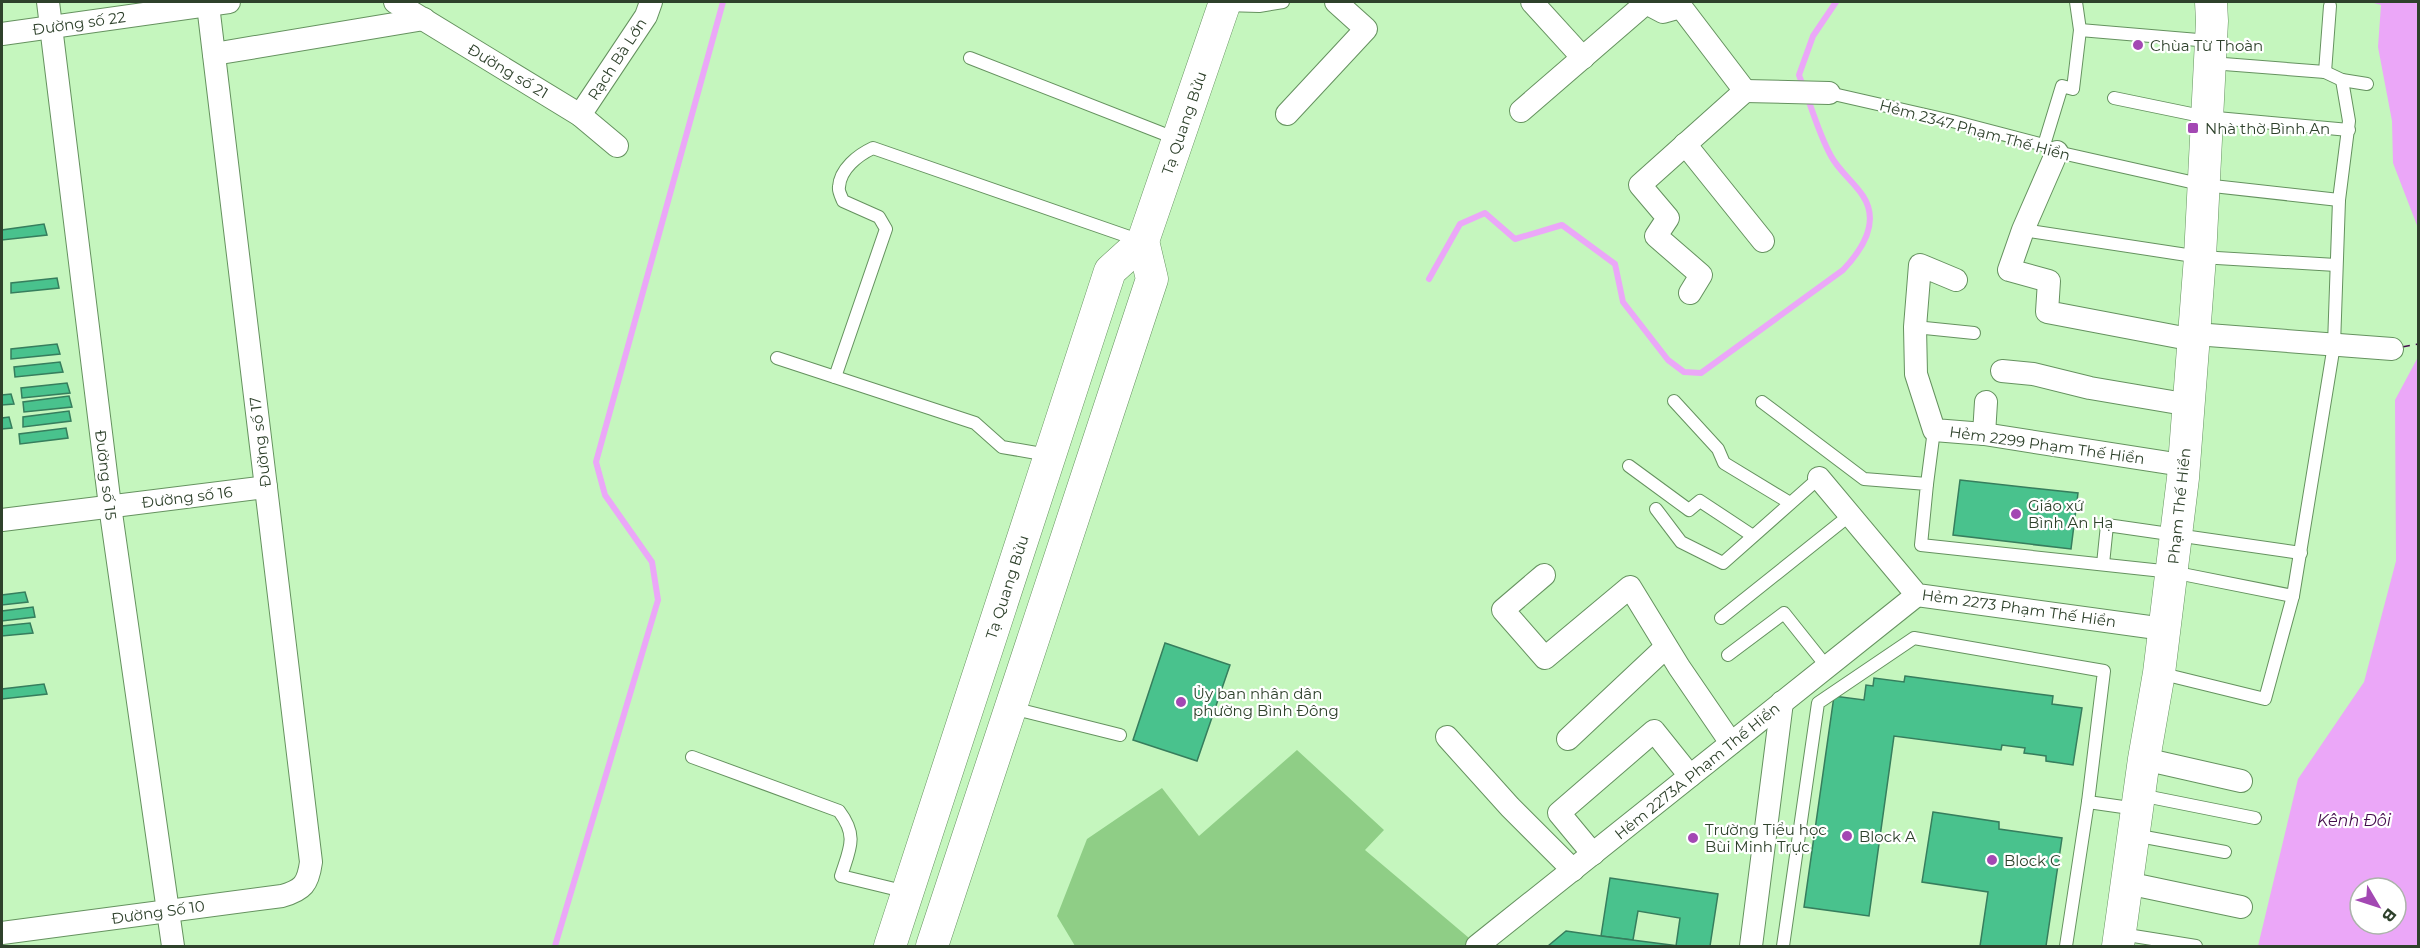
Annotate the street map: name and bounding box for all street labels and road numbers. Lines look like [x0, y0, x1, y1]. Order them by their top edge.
street label: Đường số 22 [31, 7, 127, 39]
street label: Rạch Bà Lớn [583, 14, 651, 104]
street label: Đường số 21 [464, 40, 552, 102]
street label: Tạ Quang Bửu [1157, 69, 1211, 177]
street label: Hẻm 2347 Phạm Thế Hiển [1877, 95, 2073, 165]
street label: Đường số 17 [245, 396, 275, 488]
street label: Hẻm 2299 Phạm Thế Hiển [1948, 422, 2146, 468]
street label: Đường số 15 [91, 429, 121, 521]
street label: Phạm Thế Hiển [2163, 447, 2195, 565]
street label: Đường số 16 [141, 482, 233, 512]
street label: Tạ Quang Bửu [981, 533, 1033, 641]
street label: Hẻm 2273 Phạm Thế Hiển [1921, 585, 2117, 631]
street label: Hẻm 2273A Phạm Thế Hiển [1611, 699, 1783, 843]
street label: Đường Số 10 [110, 896, 206, 928]

